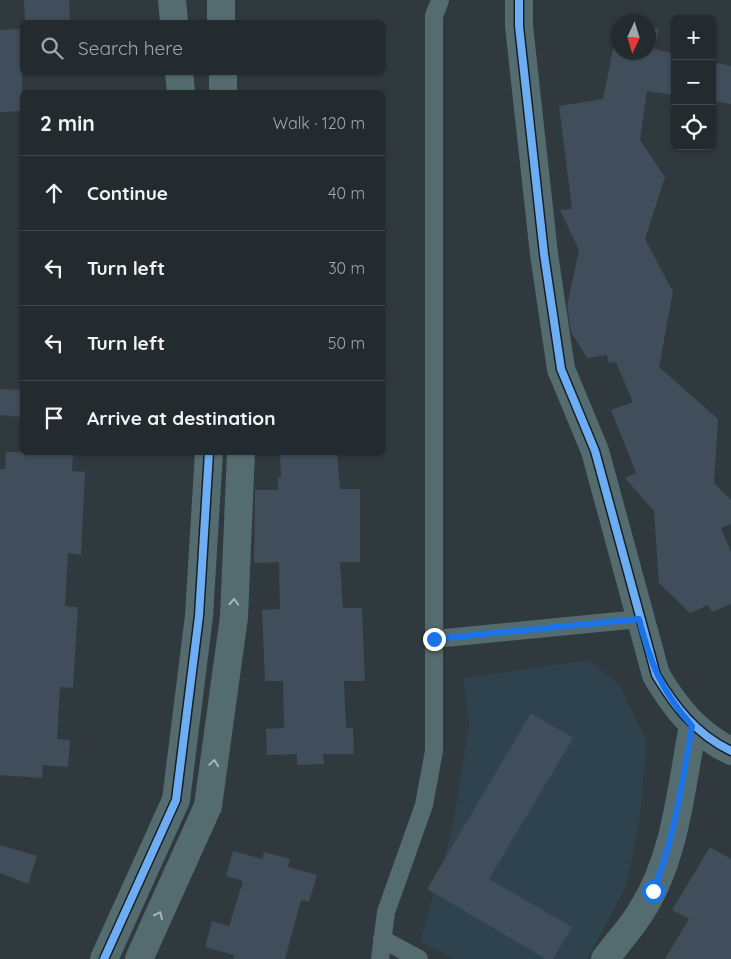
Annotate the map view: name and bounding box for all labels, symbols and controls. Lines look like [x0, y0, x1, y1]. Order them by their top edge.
north arrow [611, 15, 656, 60]
map controls [671, 15, 716, 150]
button: + [671, 15, 716, 60]
search box [20, 20, 385, 75]
icon: search [38, 34, 66, 62]
text: Search here [78, 36, 183, 60]
button: − [671, 60, 716, 105]
button: locate [671, 105, 716, 150]
text: 2 min [40, 110, 95, 136]
text: Walk · 120 m [273, 113, 365, 133]
icon: ahead [40, 179, 68, 207]
text: Continue [87, 181, 168, 205]
text: 40 m [328, 183, 365, 203]
icon: left [40, 254, 68, 282]
text: Turn left [87, 256, 165, 280]
text: 30 m [328, 258, 365, 278]
icon: left [40, 329, 68, 357]
text: Turn left [87, 331, 165, 355]
text: 50 m [328, 333, 365, 353]
icon: arrive [40, 404, 68, 432]
text: Arrive at destination [87, 406, 276, 430]
one-way arrow [229, 598, 240, 606]
route end [423, 628, 446, 651]
one-way arrow [208, 759, 219, 767]
route start [642, 880, 665, 903]
one-way arrow [152, 911, 163, 920]

